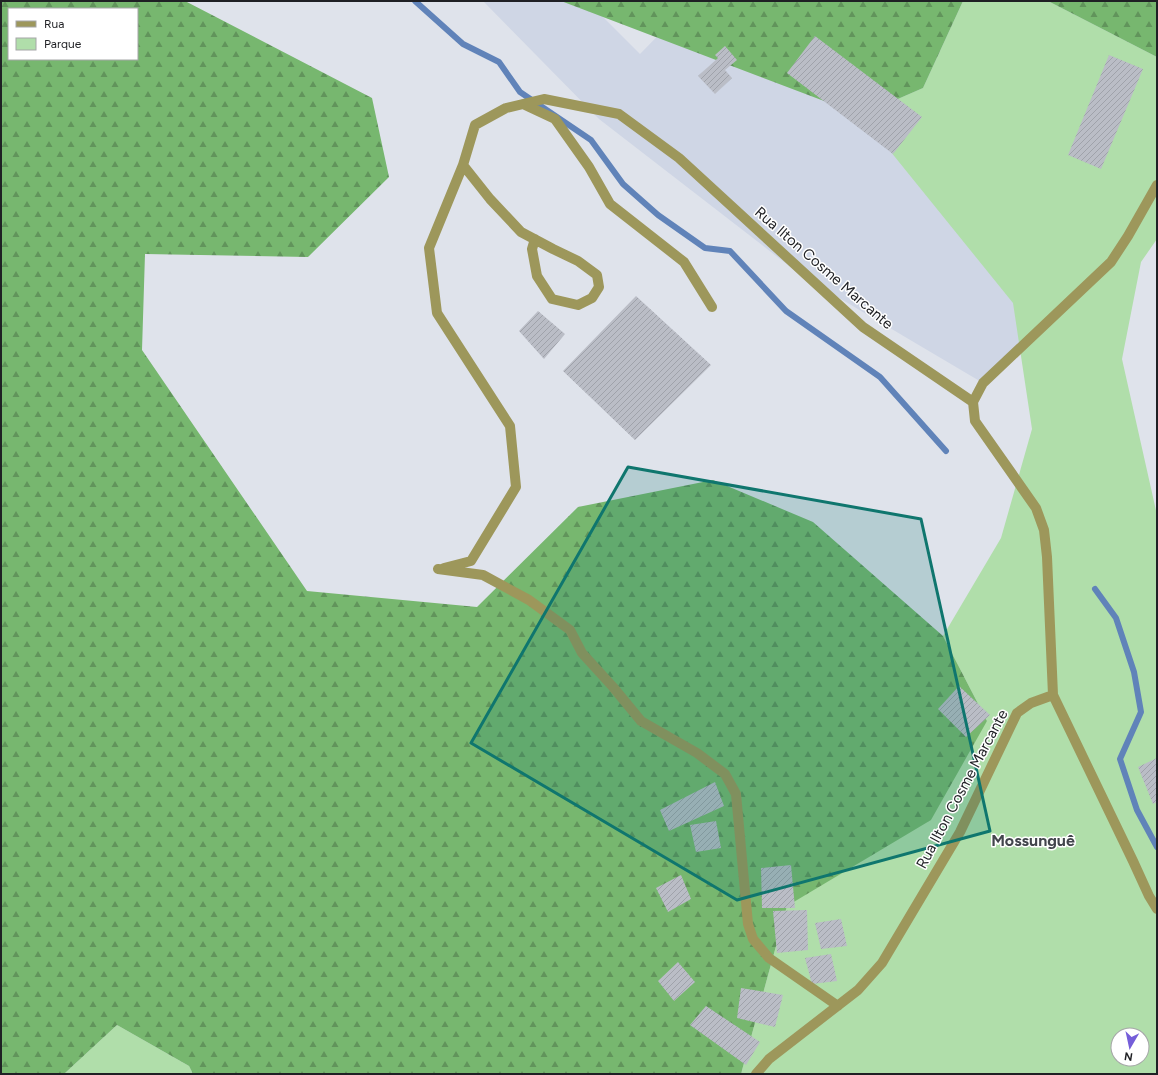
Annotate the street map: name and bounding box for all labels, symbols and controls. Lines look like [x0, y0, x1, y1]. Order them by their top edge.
legend [8, 8, 138, 60]
text: Rua [44, 17, 64, 31]
text: Parque [44, 37, 82, 51]
street label: Rua Ilton Cosme Marcante [751, 203, 897, 333]
street label: Rua Ilton Cosme Marcante [912, 706, 1012, 872]
district label: Mossunguê [991, 831, 1075, 850]
north arrow [1110, 1027, 1150, 1067]
text: N [1123, 1049, 1134, 1063]

